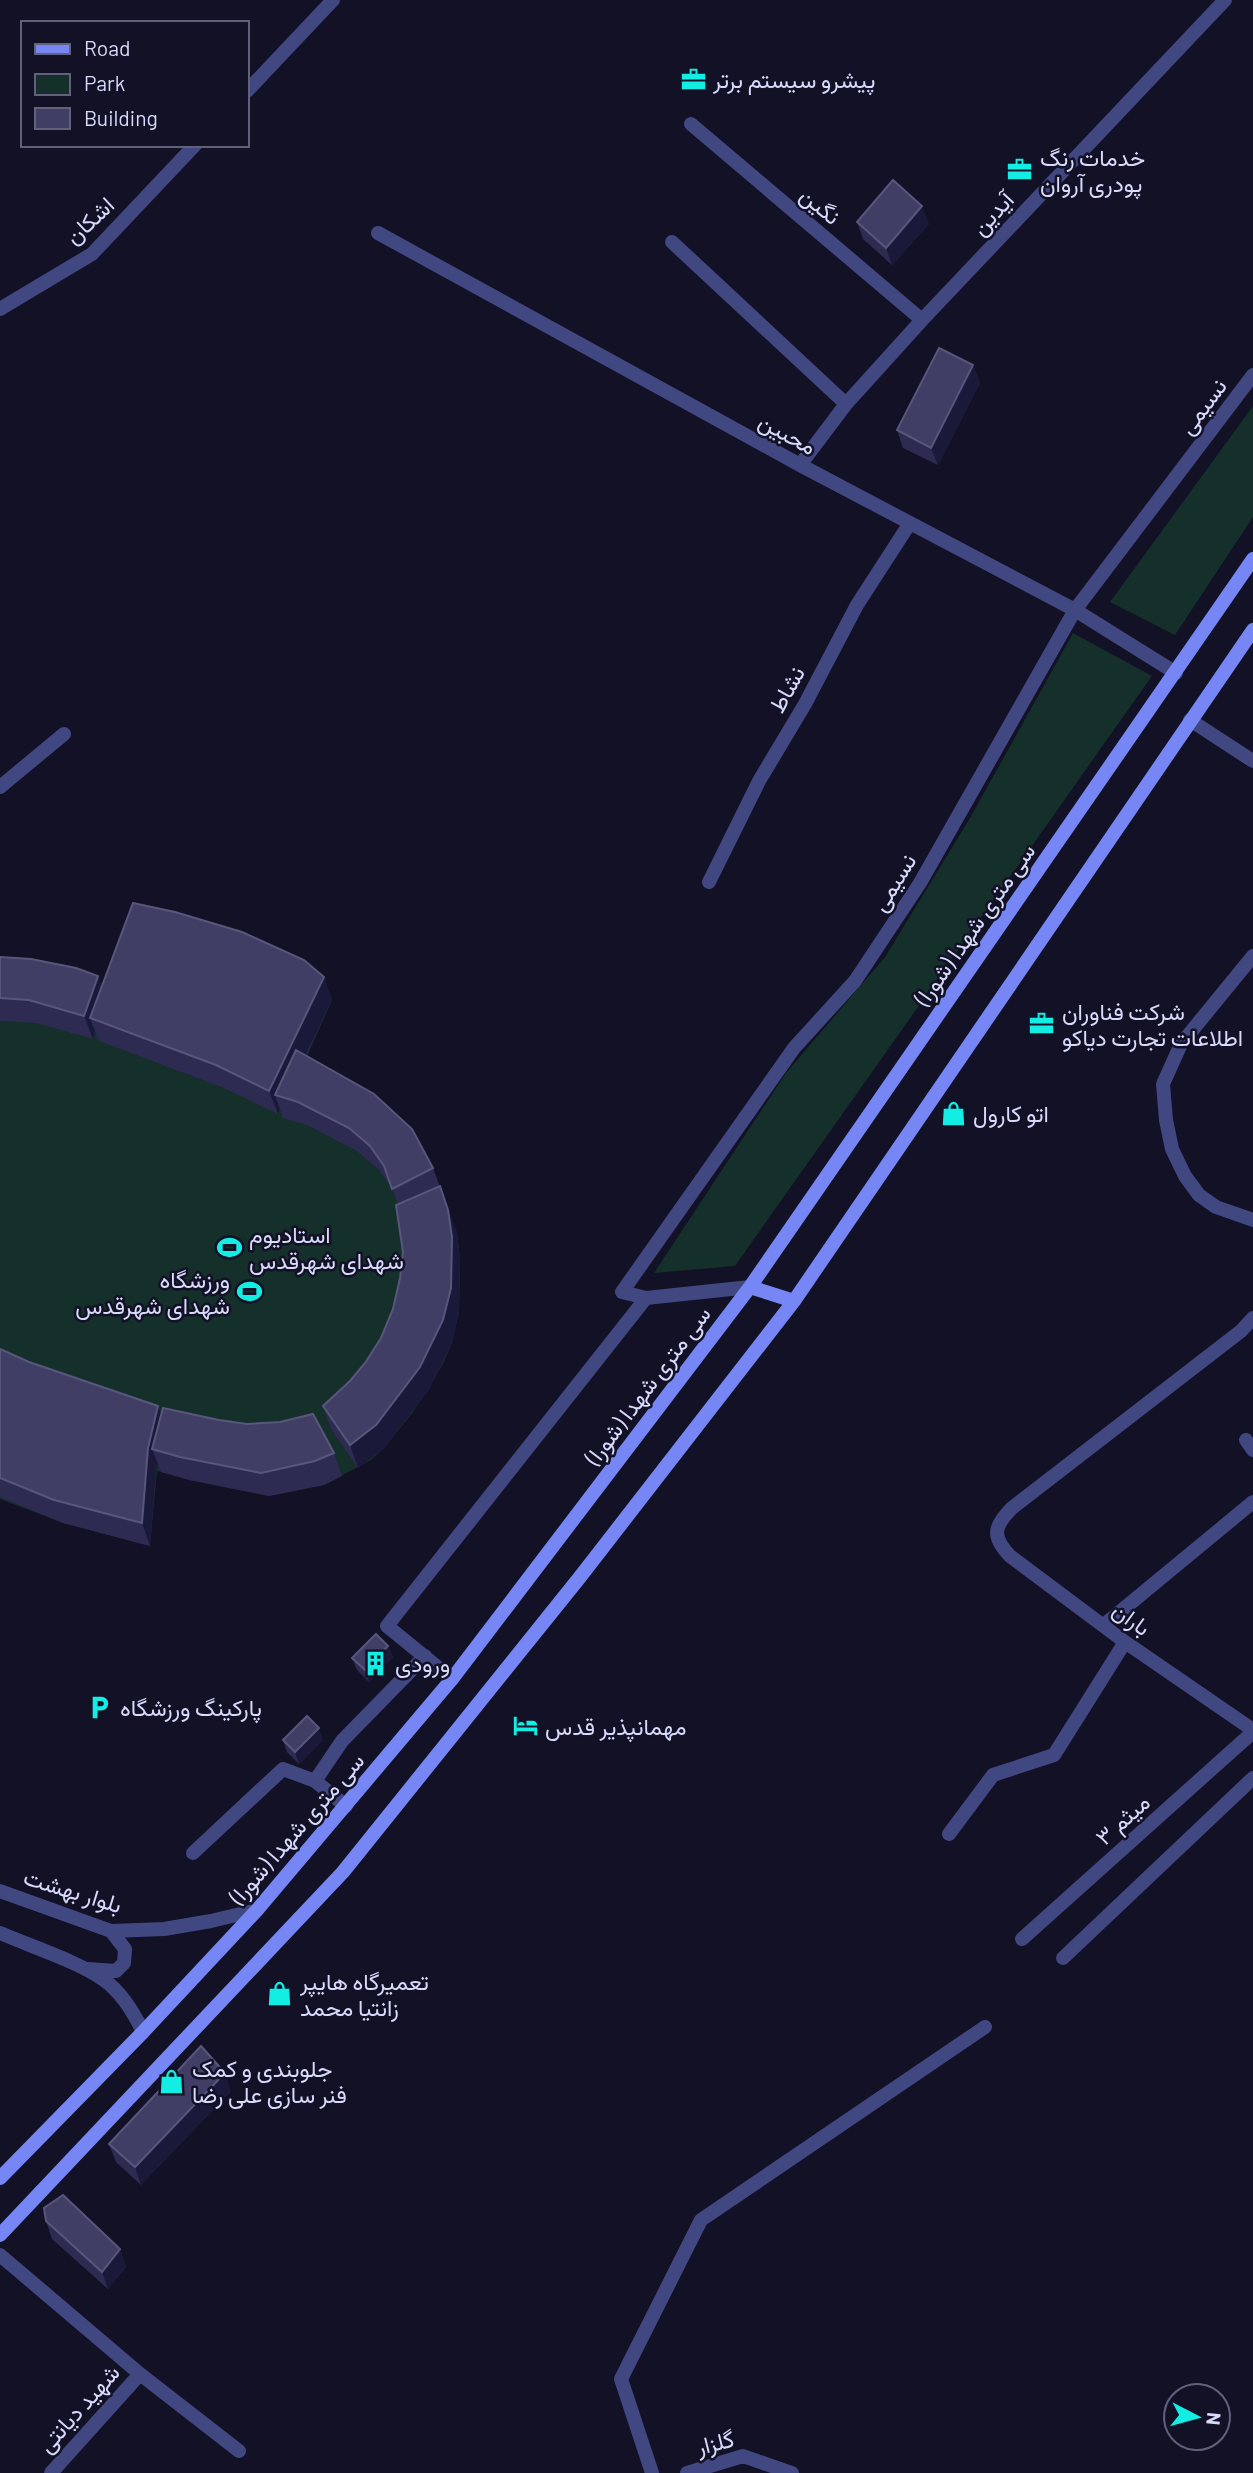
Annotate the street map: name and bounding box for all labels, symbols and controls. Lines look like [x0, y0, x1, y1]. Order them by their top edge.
legend [21, 21, 248, 147]
text: Road [84, 35, 130, 60]
office icon: پیشرو سیستم برتر [679, 65, 707, 93]
place label: پیشرو سیستم برتر [712, 65, 875, 96]
text: Park [84, 70, 125, 95]
text: Building [84, 105, 158, 130]
place label: خدمات رنگ پودری آروان [1040, 143, 1145, 200]
office icon: خدمات رنگ پودری آروان [1006, 156, 1034, 184]
street label: نگین [794, 180, 847, 231]
street label: آیدین [965, 184, 1021, 241]
street label: اشکان [59, 190, 119, 250]
street label: نسیمی [1172, 373, 1233, 440]
street label: محبین [754, 406, 822, 461]
street label: نشاط [762, 661, 810, 717]
street label: سی متری شهدا (شورا) [907, 837, 1042, 1012]
street label: نسیمی [864, 848, 922, 917]
place label: شرکت فناوران اطلاعات تجارت دیاکو [1062, 997, 1243, 1053]
office icon: شرکت فناوران اطلاعات تجارت دیاکو [1028, 1010, 1056, 1038]
shop icon: اتو کارول [939, 1099, 967, 1127]
place label: اتو کارول [973, 1099, 1049, 1129]
place label: استادیوم شهدای شهرقدس [249, 1220, 404, 1276]
sports icon: استادیوم شهدای شهرقدس [215, 1233, 243, 1261]
place label: ورزشگاه شهدای شهرقدس [75, 1265, 230, 1321]
sports icon: ورزشگاه شهدای شهرقدس [236, 1278, 264, 1306]
street label: سی متری شهدا (شورا) [578, 1300, 717, 1472]
street label: باران [1106, 1595, 1156, 1643]
building icon: ورودی [361, 1649, 389, 1677]
place label: ورودی [395, 1649, 450, 1679]
parking icon: پارکینگ ورزشگاه [86, 1693, 114, 1721]
place label: پارکینگ ورزشگاه [120, 1693, 262, 1724]
hotel icon: مهمانپذیر قدس [511, 1712, 539, 1740]
place label: مهمانپذیر قدس [545, 1712, 686, 1743]
street label: سی متری شهدا (شورا) [222, 1746, 371, 1912]
street label: میثم ۳ [1089, 1787, 1156, 1852]
street label: بلوار بهشت [20, 1862, 125, 1920]
place label: تعمیرگاه هایپر زانتیا محمد [299, 1967, 429, 2023]
shop icon: تعمیرگاه هایپر زانتیا محمد [266, 1980, 294, 2008]
place label: جلوبندی و کمک فنر سازی علی رضا [192, 2054, 347, 2110]
shop icon: جلوبندی و کمک فنر سازی علی رضا [158, 2067, 186, 2095]
street label: شهید دیانتی [31, 2358, 126, 2459]
north arrow [1162, 2382, 1232, 2452]
text: N [1202, 2411, 1227, 2426]
street label: گلزار [692, 2424, 737, 2462]

